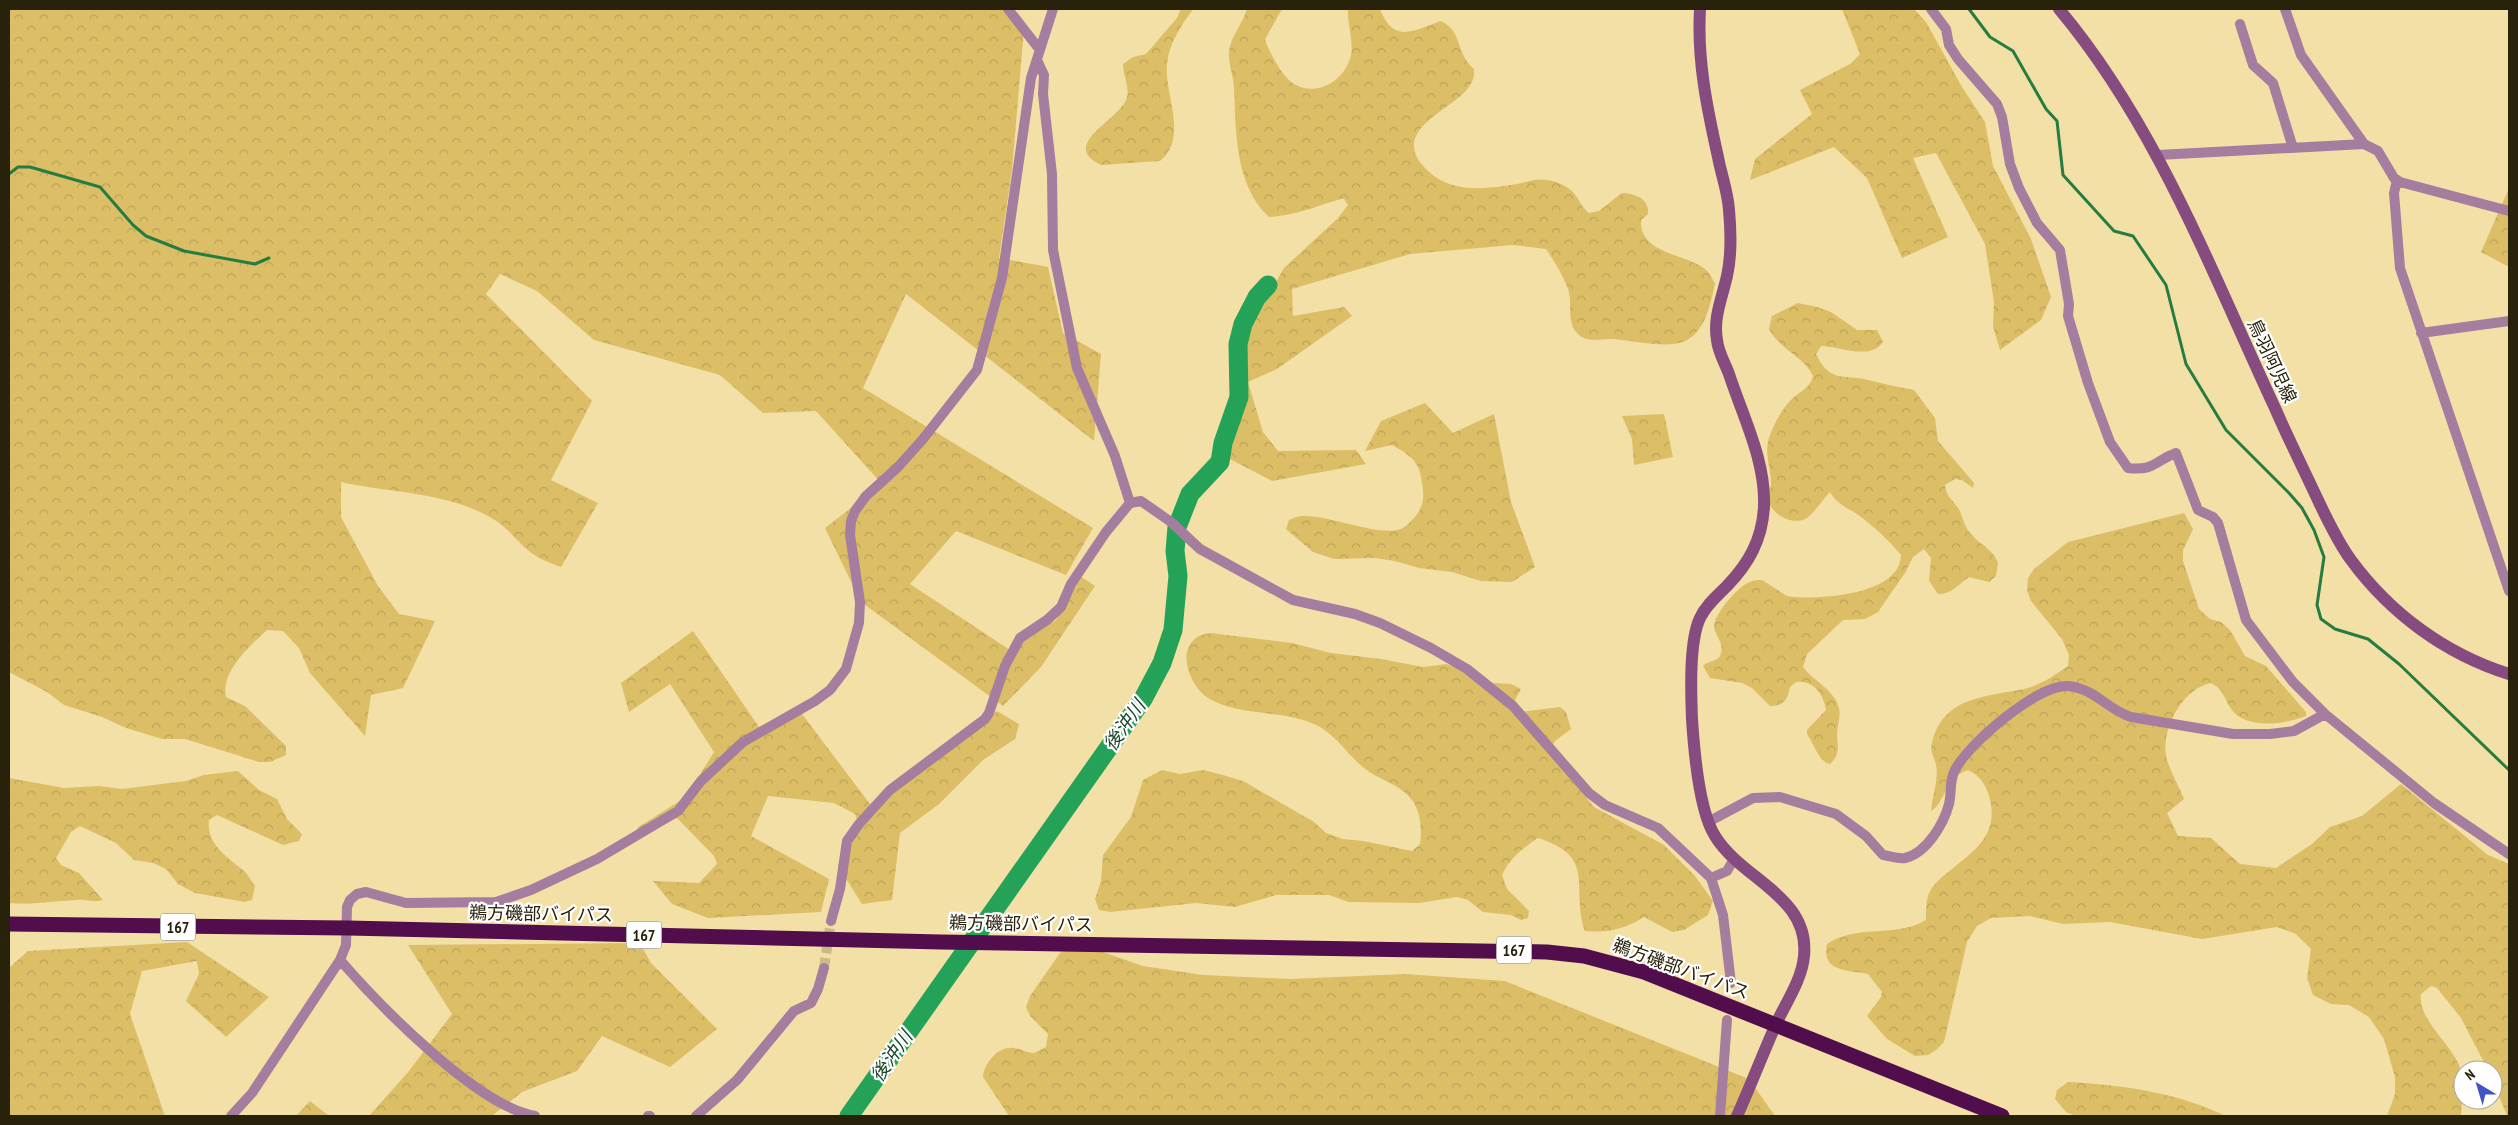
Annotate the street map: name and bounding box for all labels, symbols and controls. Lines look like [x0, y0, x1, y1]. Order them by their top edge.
street label: 鳥羽阿児線 [2243, 315, 2302, 406]
water label: 後沖川 [1098, 693, 1151, 755]
street label: 鵜方磯部バイパス [469, 901, 613, 926]
street label: 鵜方磯部バイパス [949, 911, 1093, 936]
road number: 167 [160, 914, 196, 940]
road number: 167 [626, 922, 662, 948]
street label: 鵜方磯部バイパス [1610, 933, 1753, 1004]
road number: 167 [1496, 936, 1532, 964]
water label: 後沖川 [865, 1024, 918, 1086]
north arrow [2453, 1060, 2503, 1110]
text: N [2461, 1065, 2479, 1084]

